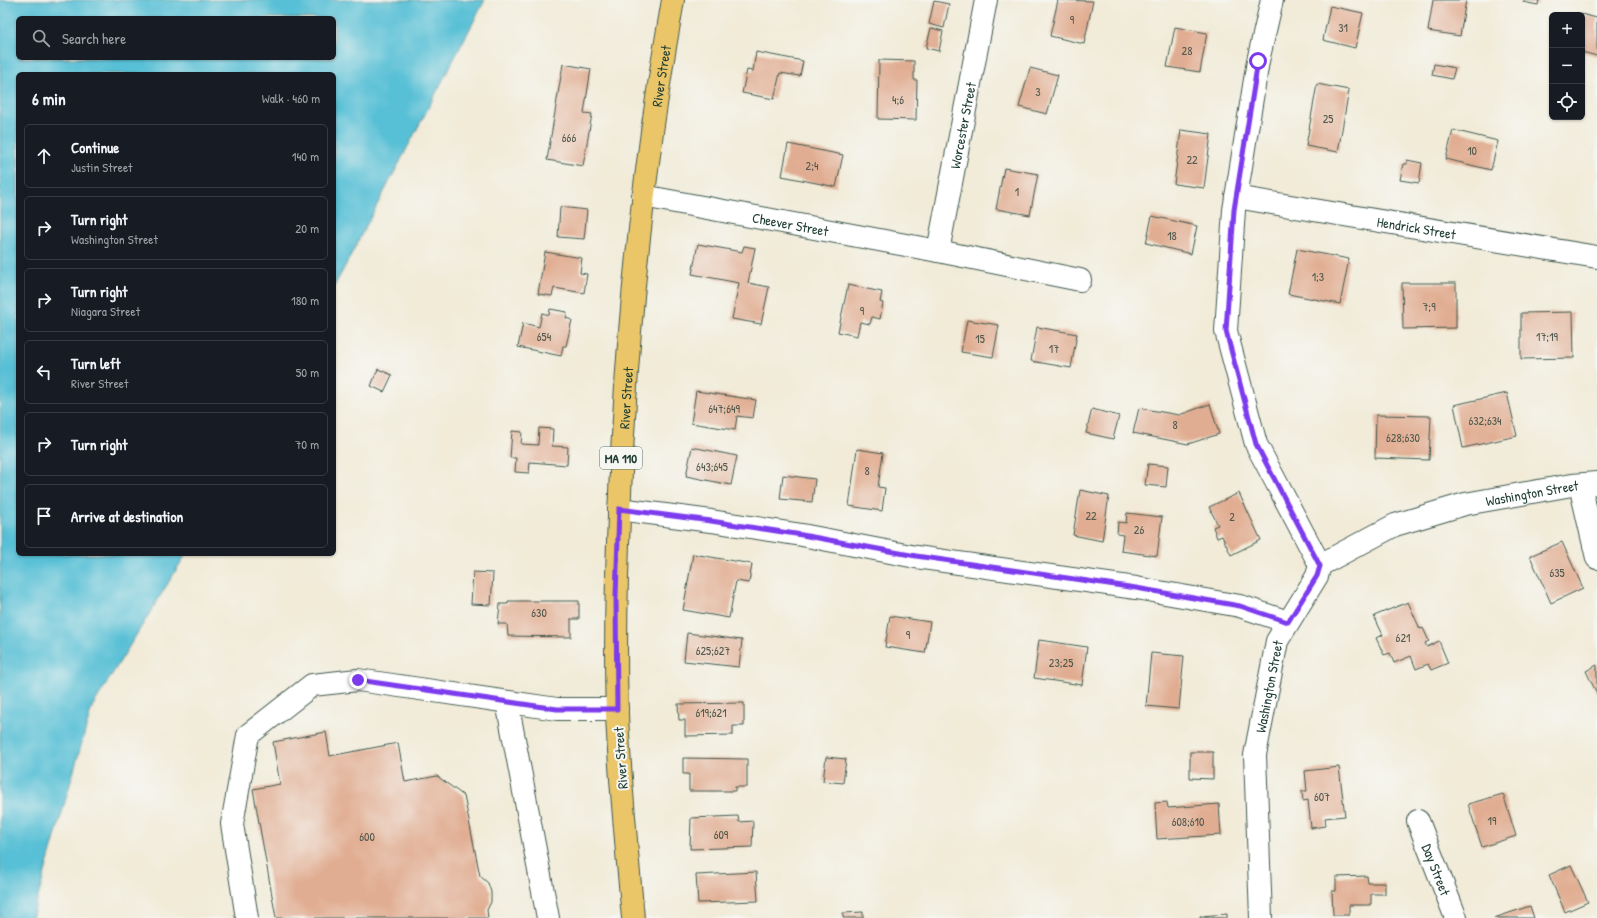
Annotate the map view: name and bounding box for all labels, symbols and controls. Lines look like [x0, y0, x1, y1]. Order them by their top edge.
house number: 9 [1070, 11, 1075, 28]
map controls [1549, 12, 1585, 120]
button: + [1549, 12, 1585, 48]
search box [16, 16, 336, 60]
house number: 31 [1338, 19, 1348, 36]
icon: search [30, 27, 52, 49]
text: Search here [62, 28, 126, 49]
house number: 28 [1182, 42, 1192, 59]
street label: River Street [646, 44, 675, 108]
button: − [1549, 48, 1585, 84]
route start [1249, 52, 1267, 70]
street label: Worcester Street [944, 80, 980, 170]
house number: 3 [1035, 83, 1041, 100]
button: locate [1549, 84, 1585, 120]
text: 6 min [32, 87, 66, 110]
text: Walk · 460 m [262, 89, 320, 107]
house number: 4;6 [892, 91, 904, 108]
house number: 25 [1323, 110, 1333, 127]
house number: 666 [562, 129, 576, 146]
text: Continue [71, 137, 119, 158]
house number: 10 [1467, 142, 1477, 159]
icon: ahead [33, 145, 55, 167]
text: 140 m [292, 147, 319, 165]
house number: 22 [1186, 151, 1198, 168]
house number: 2;4 [806, 157, 819, 174]
text: Justin Street [71, 158, 133, 176]
house number: 1 [1015, 183, 1019, 200]
street label: Cheever Street [751, 207, 830, 240]
text: Turn right [71, 209, 127, 230]
street label: Hendrick Street [1376, 211, 1458, 243]
icon: right [33, 217, 55, 239]
text: 20 m [295, 219, 319, 237]
house number: 18 [1167, 227, 1177, 244]
text: Washington Street [71, 230, 158, 248]
house number: 1;3 [1312, 268, 1324, 285]
text: Turn right [71, 281, 127, 302]
icon: right [33, 289, 55, 311]
text: 180 m [291, 291, 319, 309]
house number: 7;9 [1422, 298, 1436, 315]
text: Niagara Street [71, 302, 140, 320]
house number: 9 [860, 302, 865, 319]
house number: 654 [537, 328, 552, 345]
house number: 17;19 [1536, 328, 1559, 345]
house number: 15 [975, 330, 985, 347]
house number: 17 [1049, 340, 1059, 357]
text: Turn left [71, 353, 121, 374]
icon: left [33, 361, 55, 383]
text: 50 m [296, 363, 319, 381]
street label: River Street [614, 366, 637, 429]
text: River Street [71, 374, 128, 392]
house number: 647;649 [708, 400, 740, 417]
house number: 632;634 [1468, 412, 1502, 429]
house number: 8 [1172, 416, 1178, 433]
house number: 628;630 [1386, 429, 1420, 446]
icon: right [33, 433, 55, 455]
text: Turn right [71, 434, 127, 455]
text: 70 m [295, 435, 319, 453]
road number: MA 110 [600, 447, 642, 469]
house number: 643;645 [696, 458, 728, 475]
house number: 8 [864, 462, 870, 479]
street label: Washington Street [1484, 475, 1579, 510]
icon: arrive [33, 505, 55, 527]
text: Arrive at destination [71, 506, 183, 527]
house number: 22 [1085, 507, 1097, 524]
house number: 2 [1229, 508, 1235, 525]
house number: 26 [1134, 521, 1144, 538]
house number: 635 [1549, 564, 1565, 581]
house number: 630 [531, 604, 547, 621]
house number: 9 [906, 626, 911, 643]
house number: 621 [1396, 629, 1410, 646]
street label: Washington Street [1250, 638, 1286, 734]
house number: 625;627 [696, 642, 730, 659]
house number: 23;25 [1049, 654, 1073, 671]
route end [349, 671, 367, 689]
house number: 619;621 [695, 704, 727, 721]
street label: River Street [608, 726, 632, 790]
house number: 607 [1314, 788, 1330, 805]
house number: 19 [1488, 812, 1497, 829]
house number: 608;610 [1172, 813, 1204, 830]
house number: 609 [714, 826, 729, 843]
house number: 600 [359, 828, 375, 845]
street label: Day Street [1418, 841, 1456, 898]

